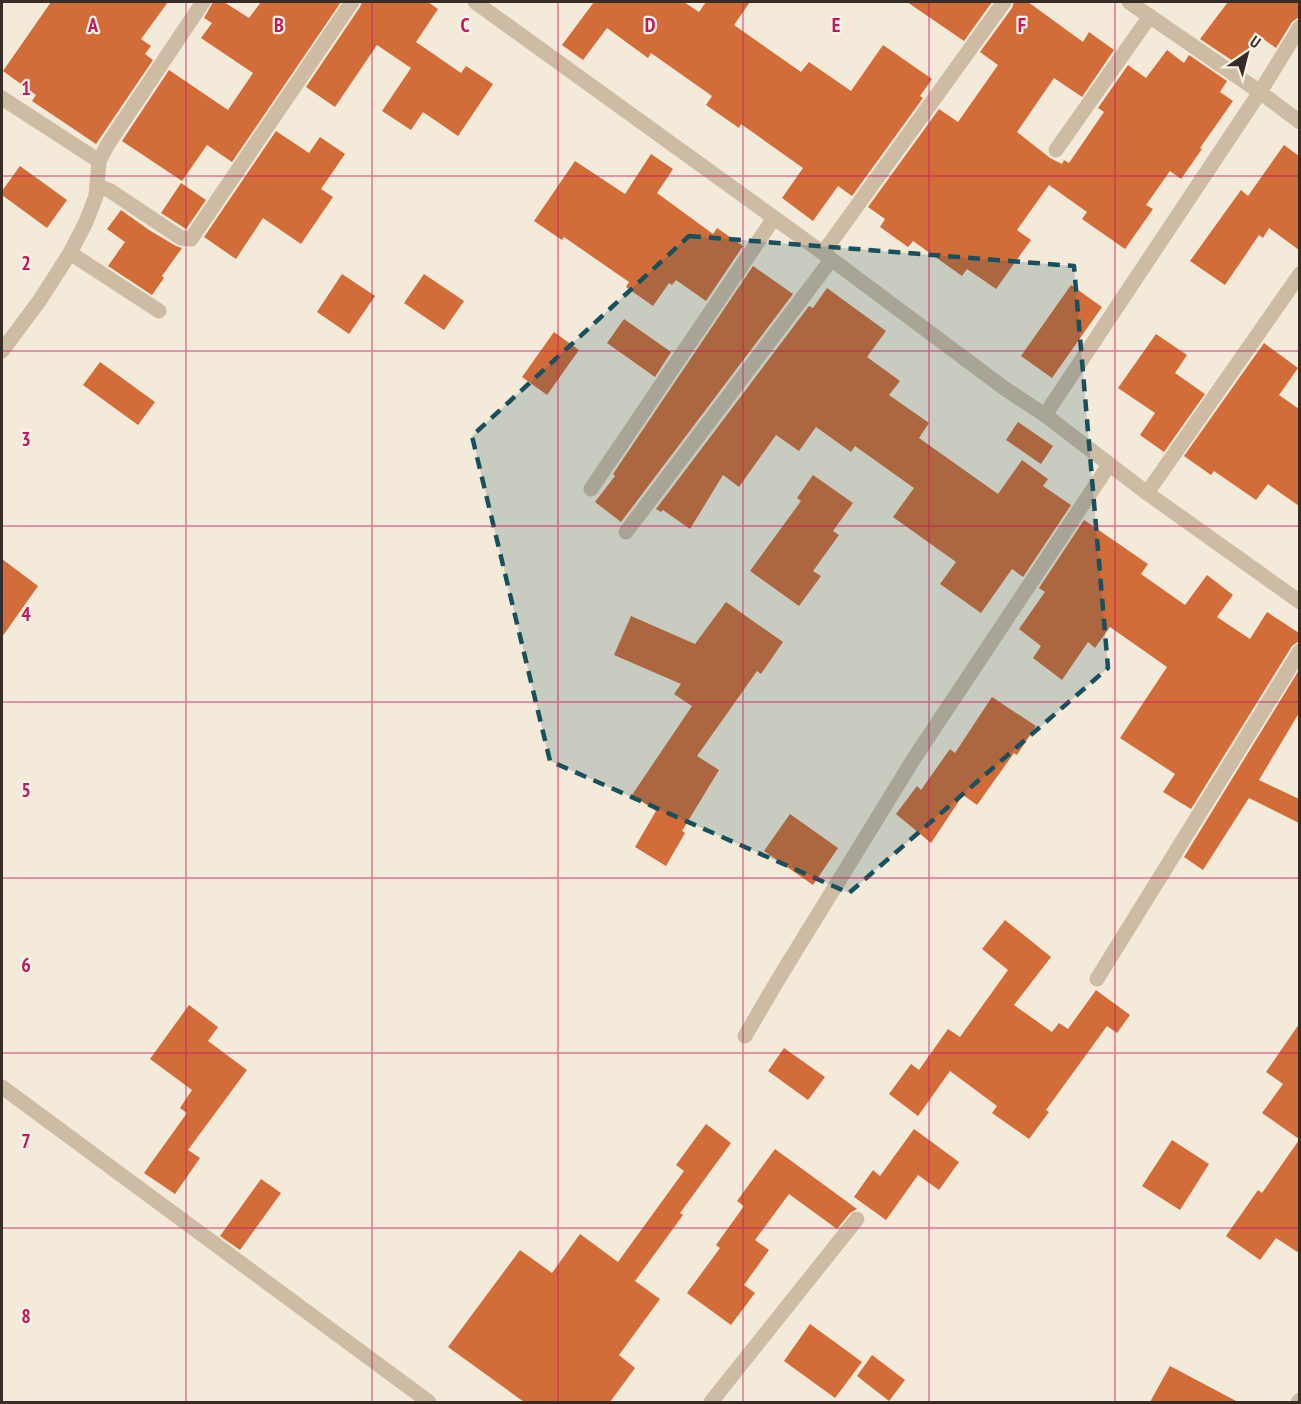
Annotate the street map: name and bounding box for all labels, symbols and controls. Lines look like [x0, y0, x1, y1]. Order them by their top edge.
text: A [87, 12, 99, 38]
text: B [274, 12, 284, 38]
text: C [460, 12, 470, 38]
text: D [645, 12, 656, 38]
text: E [832, 12, 840, 38]
text: F [1018, 12, 1026, 38]
north arrow [1217, 24, 1277, 84]
text: U [1246, 31, 1265, 52]
text: 1 [21, 75, 31, 101]
text: 2 [21, 250, 31, 276]
text: 3 [21, 426, 31, 452]
text: 4 [21, 601, 31, 627]
text: 5 [21, 777, 31, 803]
text: 6 [21, 952, 31, 978]
text: 7 [21, 1128, 31, 1154]
text: 8 [21, 1303, 31, 1329]

